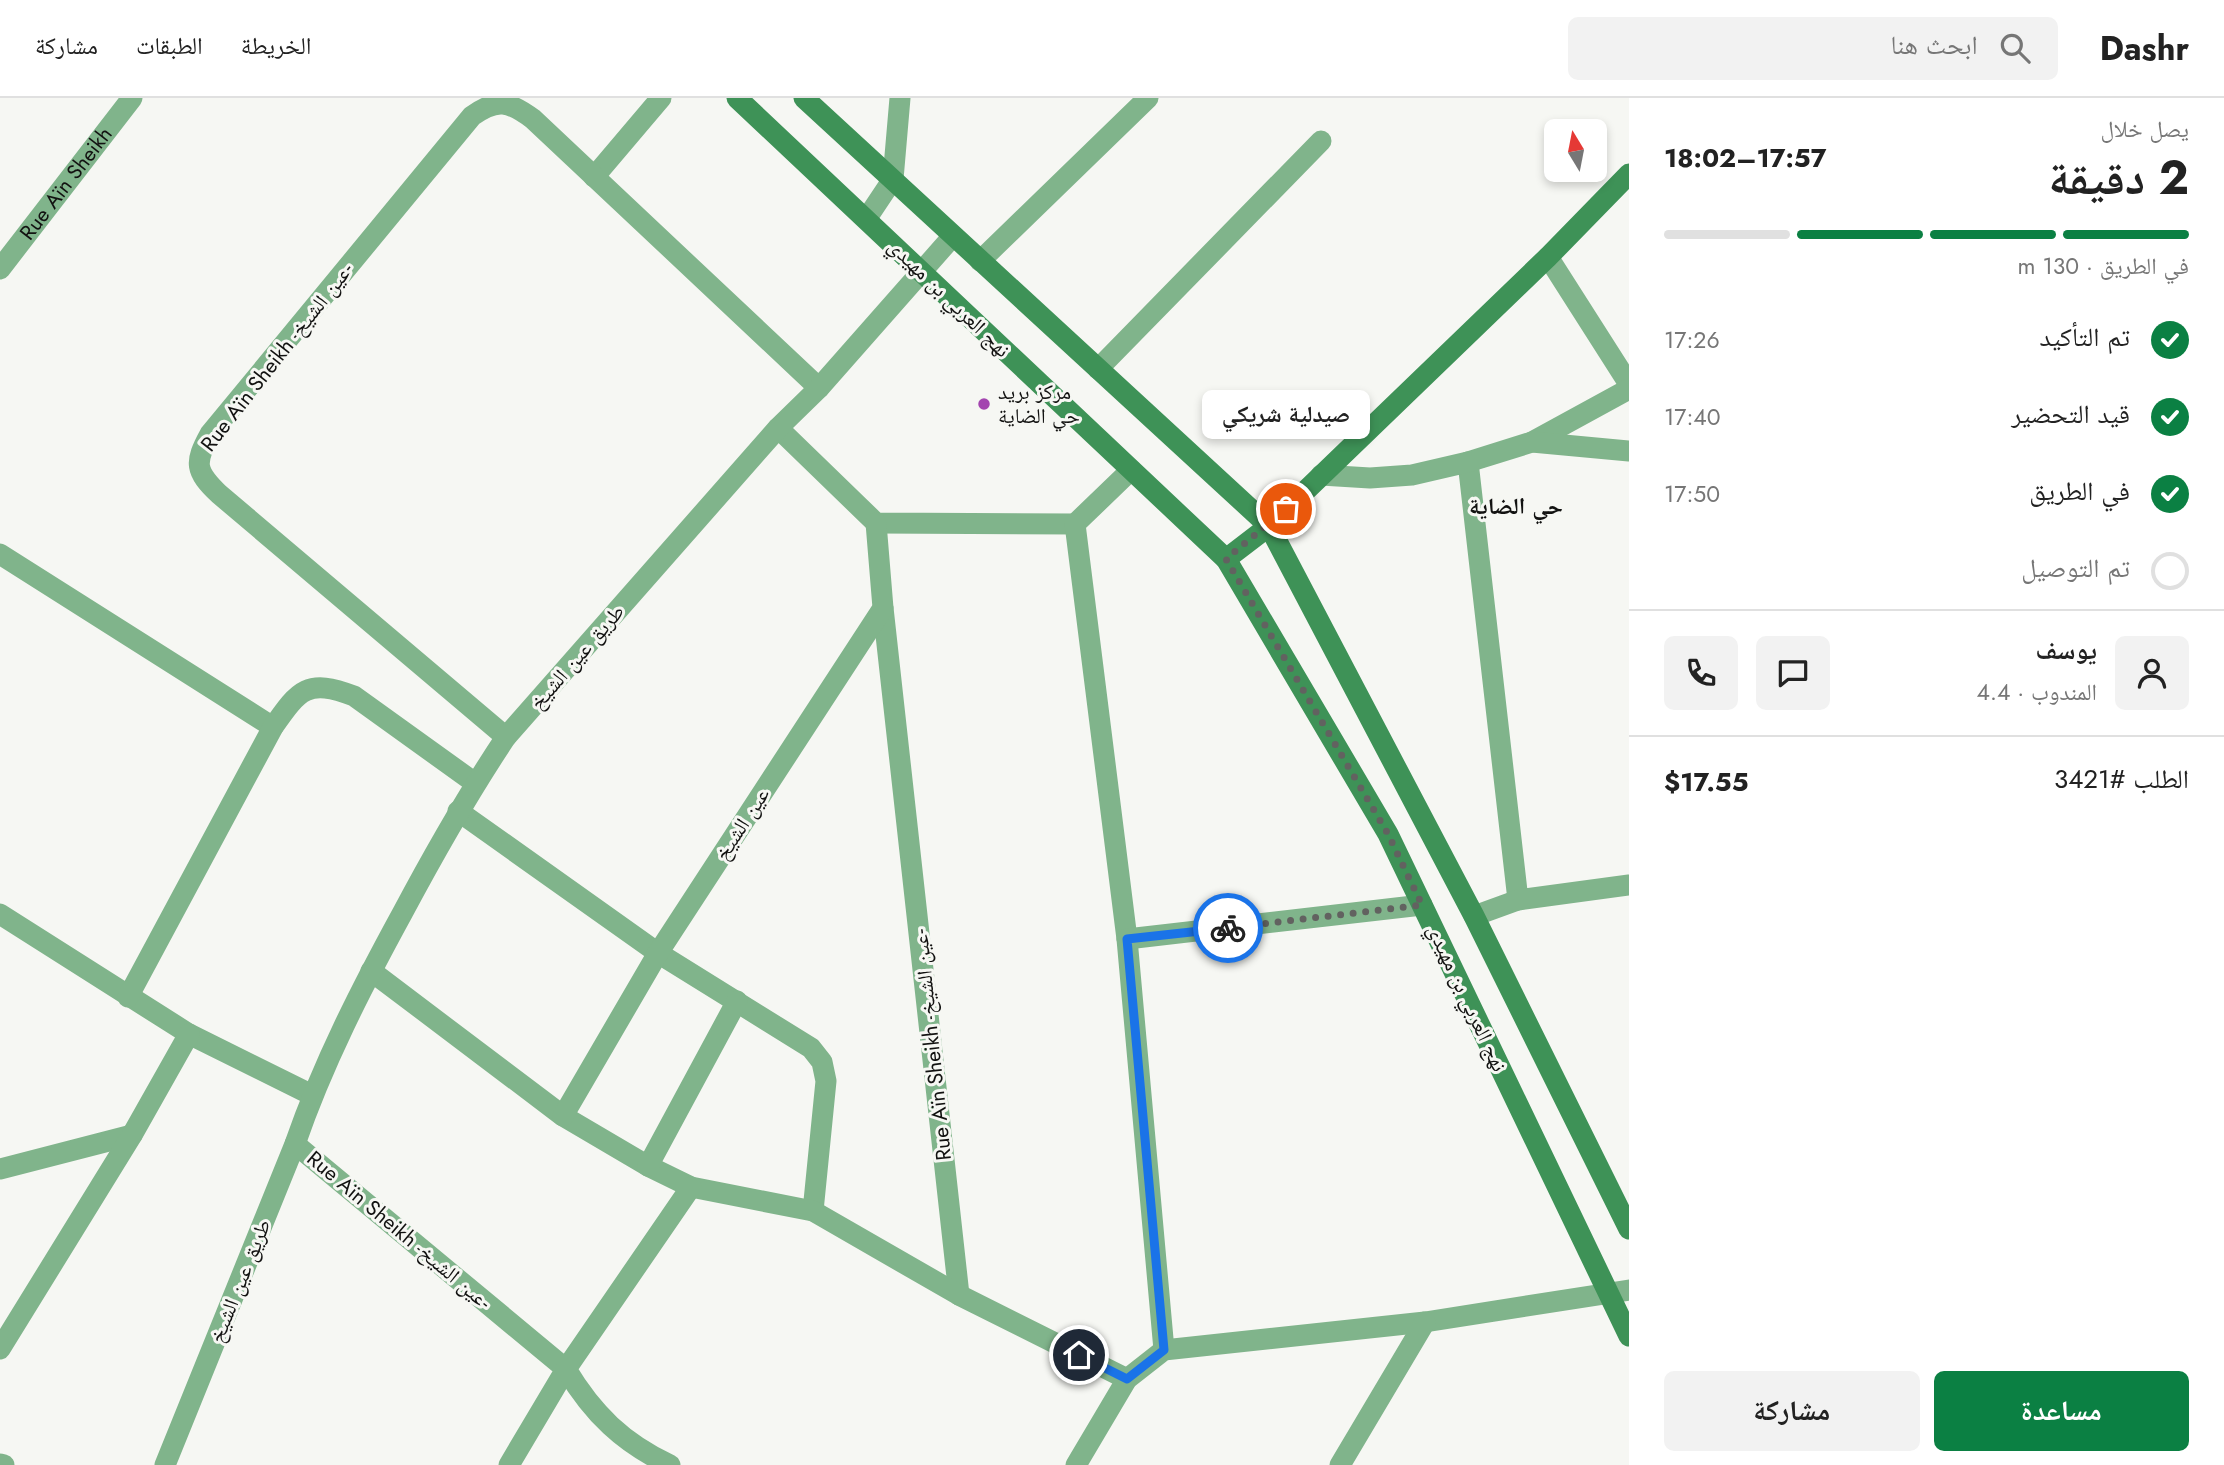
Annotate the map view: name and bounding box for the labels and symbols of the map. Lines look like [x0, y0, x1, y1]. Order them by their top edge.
north arrow [1544, 119, 1606, 182]
street label: Rue Aïn Sheikh [13, 121, 119, 246]
street label: نهج العربي بن مهيدي [880, 232, 1017, 365]
street label: Rue Aïn Sheikh -عين الشيخ- [194, 256, 361, 458]
place label: مركز بريد حي الضاية [998, 377, 1080, 432]
callout: صيدلية شريكي [1202, 390, 1370, 439]
marker: مركز بريد حي الضاية [976, 396, 992, 412]
pin [1256, 479, 1316, 539]
district label: حي الضاية [1469, 489, 1563, 525]
street label: طريق عين الشيخ [523, 598, 631, 716]
street label: عين الشيخ [707, 781, 777, 866]
courier [1193, 893, 1263, 963]
street label: نهج العربي بن مهيدي [1418, 919, 1514, 1077]
street label: Rue Aïn Sheikh -عين الشيخ- [905, 927, 959, 1162]
street label: Rue Aïn Sheikh -عين الشيخ- [300, 1144, 498, 1317]
street label: طريق عين الشيخ [202, 1215, 278, 1347]
pin [1049, 1325, 1109, 1385]

